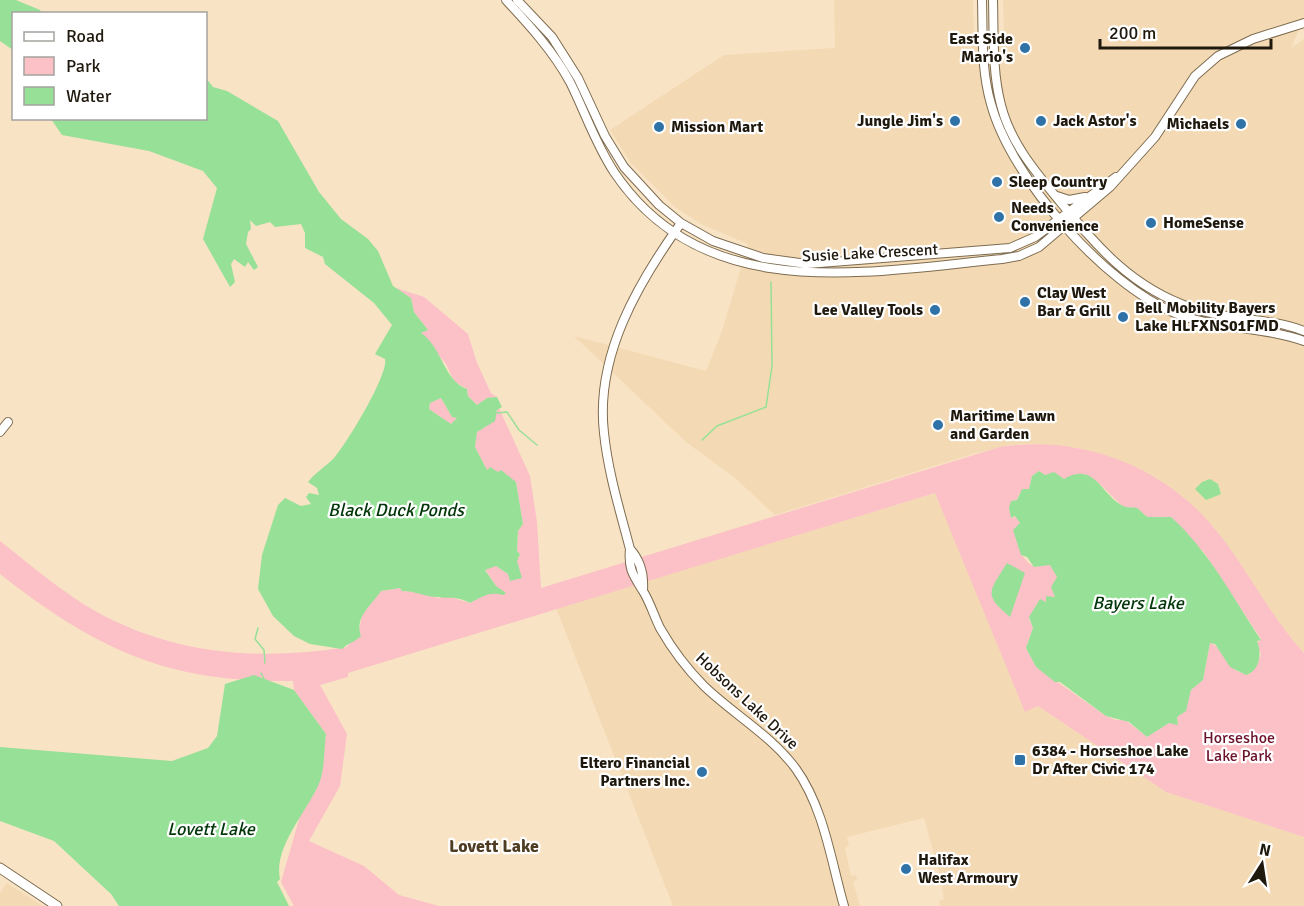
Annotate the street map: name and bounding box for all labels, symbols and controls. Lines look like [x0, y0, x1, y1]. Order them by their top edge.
legend [12, 12, 207, 120]
scale bar [1100, 12, 1271, 50]
text: 200 m [1109, 22, 1156, 44]
text: Road [66, 25, 105, 47]
place label: East Side Mario's [949, 29, 1013, 67]
marker: East Side Mario's [1018, 41, 1032, 55]
text: Park [66, 55, 101, 77]
text: Water [66, 85, 112, 107]
place label: Jungle Jim's [857, 111, 943, 131]
place label: Jack Astor's [1053, 111, 1136, 131]
marker: Jungle Jim's [948, 114, 962, 128]
marker: Jack Astor's [1034, 114, 1048, 128]
place label: Michaels [1166, 114, 1229, 134]
place label: Mission Mart [671, 117, 763, 137]
marker: Michaels [1234, 117, 1248, 131]
marker: Mission Mart [652, 120, 666, 134]
place label: Sleep Country [1009, 172, 1107, 192]
marker: Sleep Country [990, 175, 1004, 189]
place label: Needs Convenience [1011, 198, 1099, 236]
marker: Needs Convenience [992, 210, 1006, 224]
place label: HomeSense [1163, 213, 1244, 233]
marker: HomeSense [1144, 216, 1158, 230]
street label: Susie Lake Crescent [801, 239, 939, 267]
place label: Clay West Bar & Grill [1037, 283, 1111, 321]
marker: Clay West Bar & Grill [1018, 295, 1032, 309]
place label: Bell Mobility Bayers Lake HLFXNS01FMD [1135, 298, 1279, 336]
place label: Lee Valley Tools [813, 300, 923, 320]
marker: Lee Valley Tools [928, 303, 942, 317]
marker: Bell Mobility Bayers Lake HLFXNS01FMD [1116, 310, 1130, 324]
place label: Maritime Lawn and Garden [950, 406, 1056, 444]
marker: Maritime Lawn and Garden [931, 418, 945, 432]
water label: Black Duck Ponds [328, 499, 466, 521]
water label: Bayers Lake [1092, 592, 1185, 614]
street label: Hobsons Lake Drive [691, 648, 803, 754]
park label: Horseshoe Lake Park [1203, 728, 1275, 766]
place label: 6384 - Horseshoe Lake Dr After Civic 174 [1032, 741, 1189, 779]
place label: Eltero Financial Partners Inc. [579, 753, 690, 791]
marker: 6384 - Horseshoe Lake Dr After Civic 174 [1013, 753, 1027, 767]
marker: Eltero Financial Partners Inc. [695, 765, 709, 779]
water label: Lovett Lake [167, 818, 256, 840]
north arrow [1232, 834, 1292, 894]
district label: Lovett Lake [449, 835, 539, 857]
text: N [1257, 839, 1272, 861]
place label: Halifax West Armoury [918, 850, 1018, 888]
marker: Halifax West Armoury [899, 862, 913, 876]

